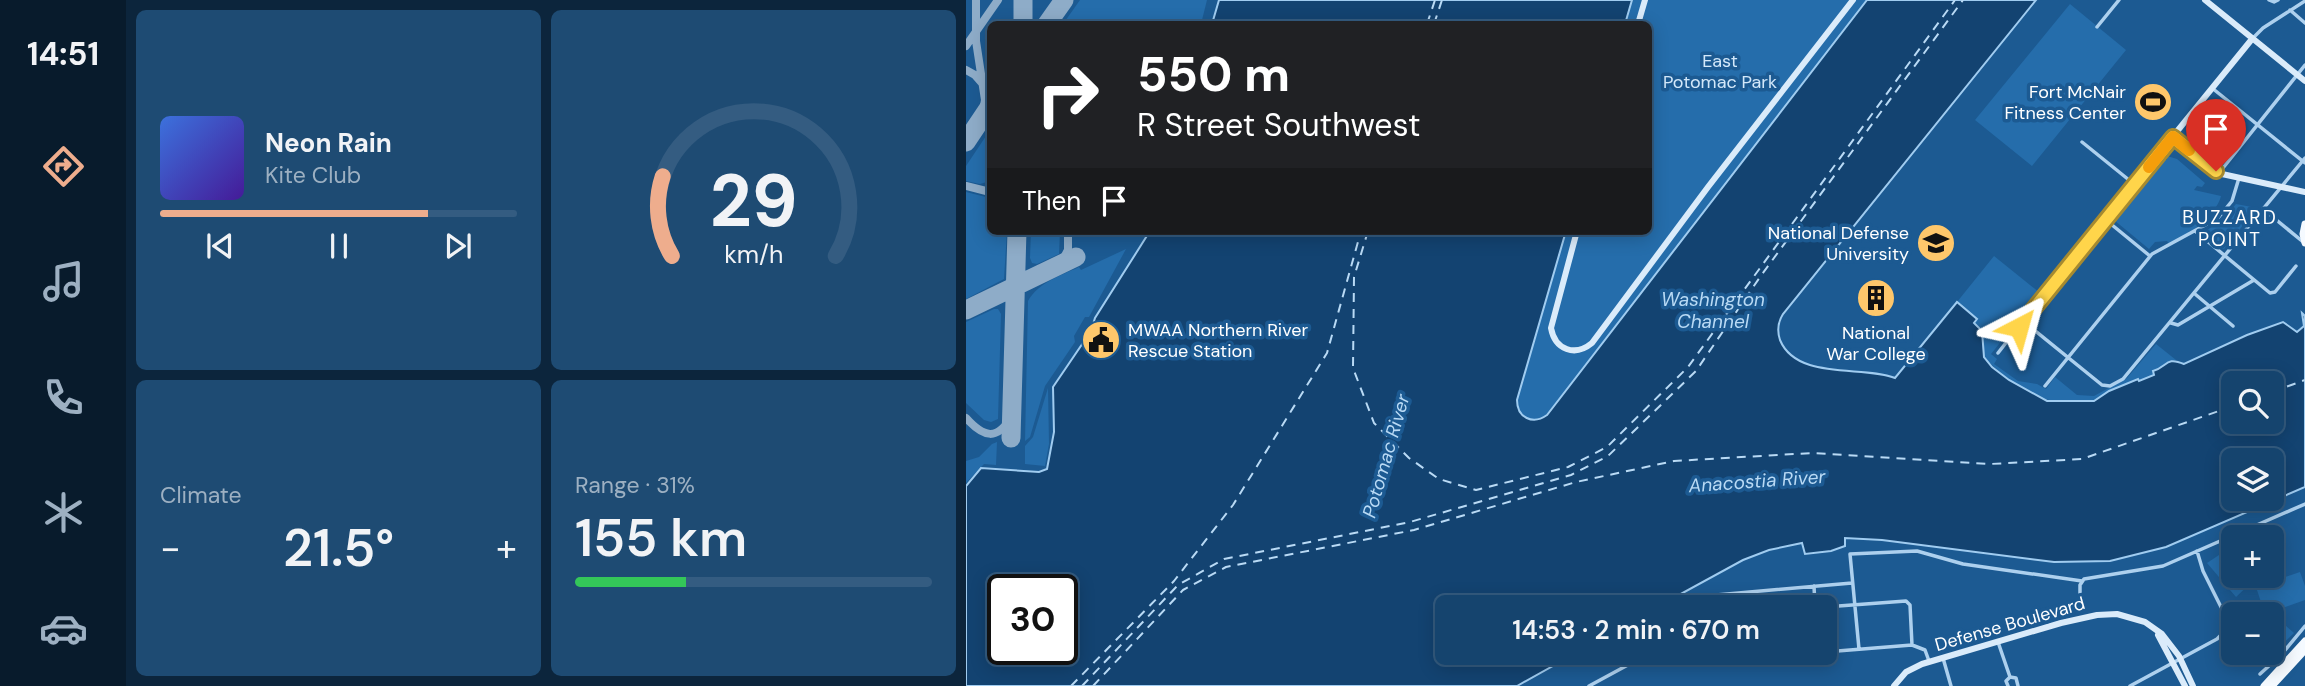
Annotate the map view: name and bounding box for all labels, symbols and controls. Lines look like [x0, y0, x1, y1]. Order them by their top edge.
text: 14:51 [27, 33, 99, 75]
text: 550 m [1137, 42, 1290, 106]
icon: right [1022, 49, 1113, 140]
park label: East Potomac Park [1663, 49, 1777, 94]
place label: Fort McNair Fitness Center [2004, 80, 2126, 125]
sports icon: Fort McNair Fitness Center [2132, 81, 2174, 123]
pin [2186, 99, 2246, 171]
text: R Street Southwest [1137, 104, 1420, 146]
icon: arrive [2197, 110, 2235, 148]
text: Neon Rain [265, 126, 392, 160]
icon: directions [39, 142, 88, 191]
text: 29 [710, 155, 797, 250]
text: Kite Club [265, 160, 361, 190]
icon: arrive [1095, 182, 1133, 220]
text: Then [1022, 184, 1081, 218]
district label: BUZZARD POINT [2182, 205, 2278, 252]
place label: National Defense University [1768, 221, 1909, 266]
school or university icon: National Defense University [1915, 222, 1957, 264]
icon: previous [201, 227, 239, 265]
icon: pause [320, 227, 358, 265]
icon: next [439, 227, 477, 265]
text: km/h [724, 238, 783, 271]
icon: music [39, 257, 88, 306]
building icon: National War College [1855, 277, 1897, 319]
water label: Washington Channel [1661, 287, 1765, 334]
position arrow [1982, 290, 2056, 364]
place label: MWAA Northern River Rescue Station [1128, 318, 1308, 363]
public building icon: MWAA Northern River Rescue Station [1080, 319, 1122, 361]
place label: National War College [1826, 321, 1926, 366]
map controls [2221, 371, 2284, 665]
button: search [2221, 371, 2284, 434]
icon: phone [39, 373, 88, 422]
water label: Potomac River [1356, 390, 1416, 521]
button: layers [2221, 448, 2284, 511]
water label: Anacostia River [1687, 464, 1827, 498]
text: Range · 31% [575, 470, 695, 500]
text: Climate [160, 480, 242, 510]
icon: climate [39, 488, 88, 537]
text: 155 km [575, 504, 747, 572]
text: 21.5° [283, 514, 394, 582]
text: − [160, 523, 181, 573]
text: + [496, 523, 517, 573]
button: + [2221, 525, 2284, 588]
speed limit sign: 30 [987, 574, 1078, 665]
street label: Defense Boulevard [1932, 591, 2088, 657]
button: − [2221, 602, 2284, 665]
icon: car [39, 604, 88, 653]
text: 14:53 · 2 min · 670 m [1512, 613, 1760, 647]

